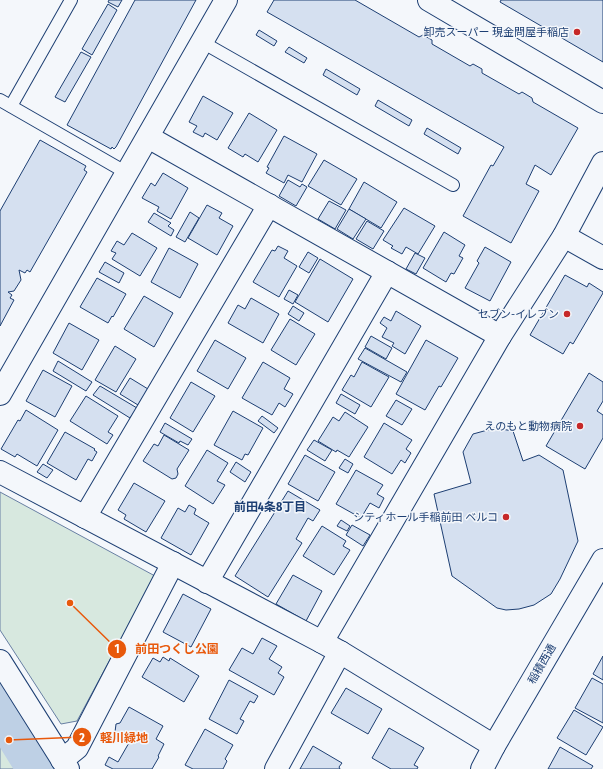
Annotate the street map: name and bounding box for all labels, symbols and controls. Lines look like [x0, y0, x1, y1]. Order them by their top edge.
place label: 卸売スーパー 現金問屋手稲店 [424, 26, 569, 39]
marker: 卸売スーパー 現金問屋手稲店 [572, 27, 582, 37]
place label: セブン-イレブン [478, 308, 559, 321]
marker: セブン-イレブン [562, 309, 572, 319]
place label: えのもと動物病院 [484, 420, 572, 433]
marker: えのもと動物病院 [575, 421, 585, 431]
district label: 前田4条8丁目 [234, 500, 306, 514]
place label: シティホール手稲前田 ベルコ [353, 511, 498, 524]
marker: シティホール手稲前田 ベルコ [501, 512, 511, 522]
callout: 前田つくし公園 [107, 637, 227, 661]
text: 1 [114, 642, 120, 656]
text: 前田つくし公園 [135, 642, 219, 656]
street label: 稲積西通 [525, 642, 559, 686]
callout: 軽川緑地 [72, 725, 156, 749]
text: 2 [78, 731, 85, 745]
text: 軽川緑地 [100, 731, 148, 745]

